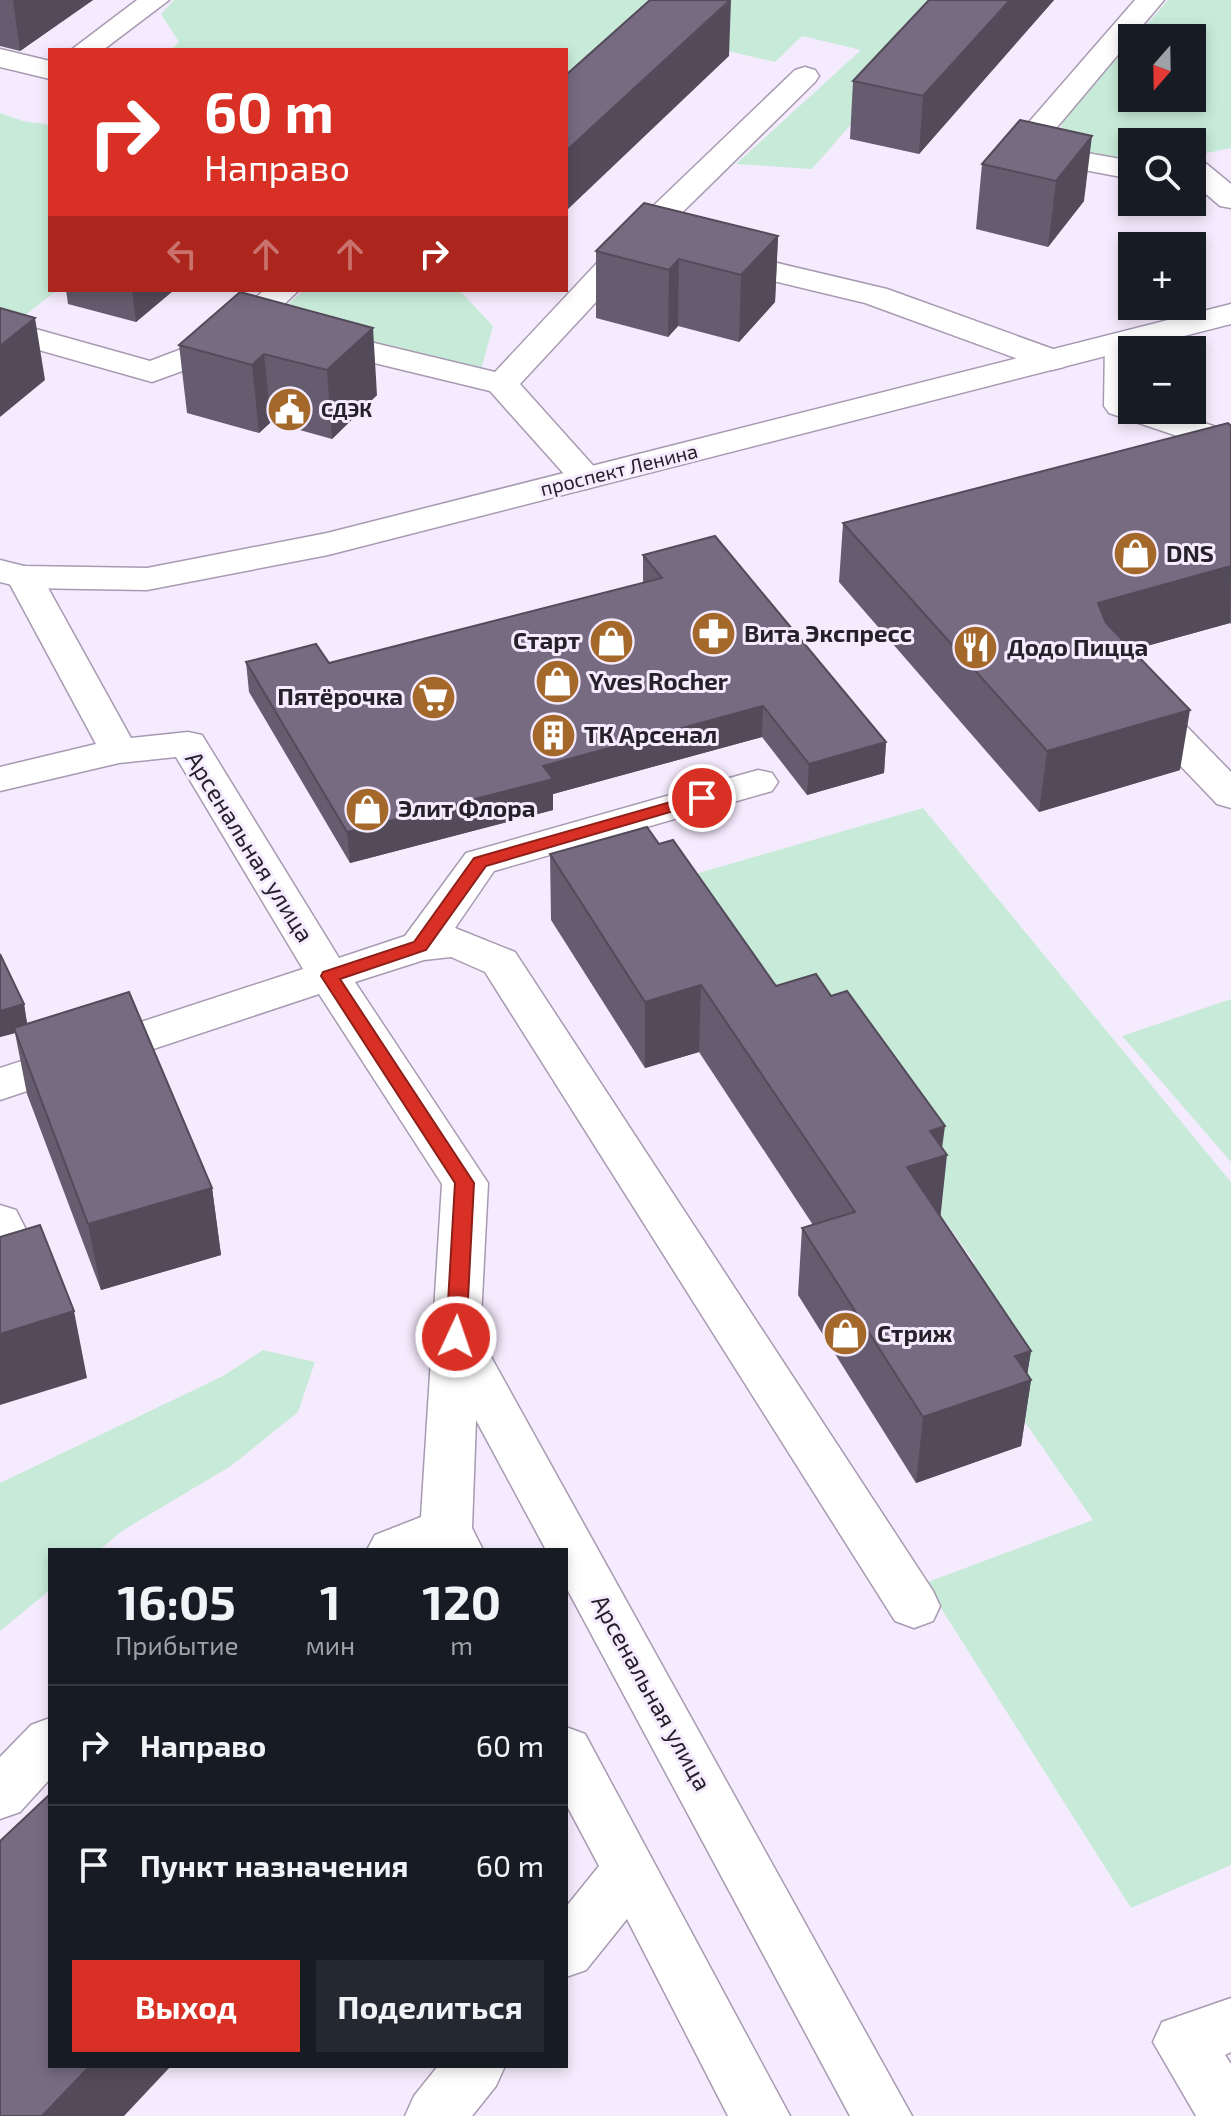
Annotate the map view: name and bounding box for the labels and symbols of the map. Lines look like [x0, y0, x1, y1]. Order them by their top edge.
north arrow [1118, 24, 1206, 112]
public building icon: СДЭК [266, 386, 314, 434]
place label: СДЭК [321, 397, 372, 421]
street label: проспект Ленина [537, 438, 700, 500]
shop icon: DNS [1111, 530, 1159, 578]
place label: DNS [1166, 538, 1214, 567]
pharmacy icon: Вита Экспресс [689, 610, 737, 658]
shop icon: Старт [587, 617, 635, 665]
place label: Вита Экспресс [744, 618, 912, 647]
restaurant icon: Додо Пицца [952, 624, 1000, 672]
place label: Старт [513, 625, 580, 654]
place label: Додо Пицца [1007, 632, 1148, 661]
shop icon: Yves Rocher [534, 658, 582, 706]
place label: Yves Rocher [589, 666, 729, 695]
supermarket icon: Пятёрочка [410, 673, 458, 721]
place label: Пятёрочка [277, 681, 403, 710]
building icon: ТК Арсенал [529, 711, 577, 759]
place label: ТК Арсенал [584, 719, 717, 748]
street label: Арсенальная улица [179, 746, 321, 947]
pin [668, 764, 736, 832]
shop icon: Элит Флора [343, 785, 391, 833]
place label: Элит Флора [398, 793, 535, 822]
position arrow [414, 1295, 498, 1379]
shop icon: Стриж [822, 1310, 870, 1358]
place label: Стриж [877, 1318, 953, 1347]
street label: Арсенальная улица [586, 1589, 718, 1796]

